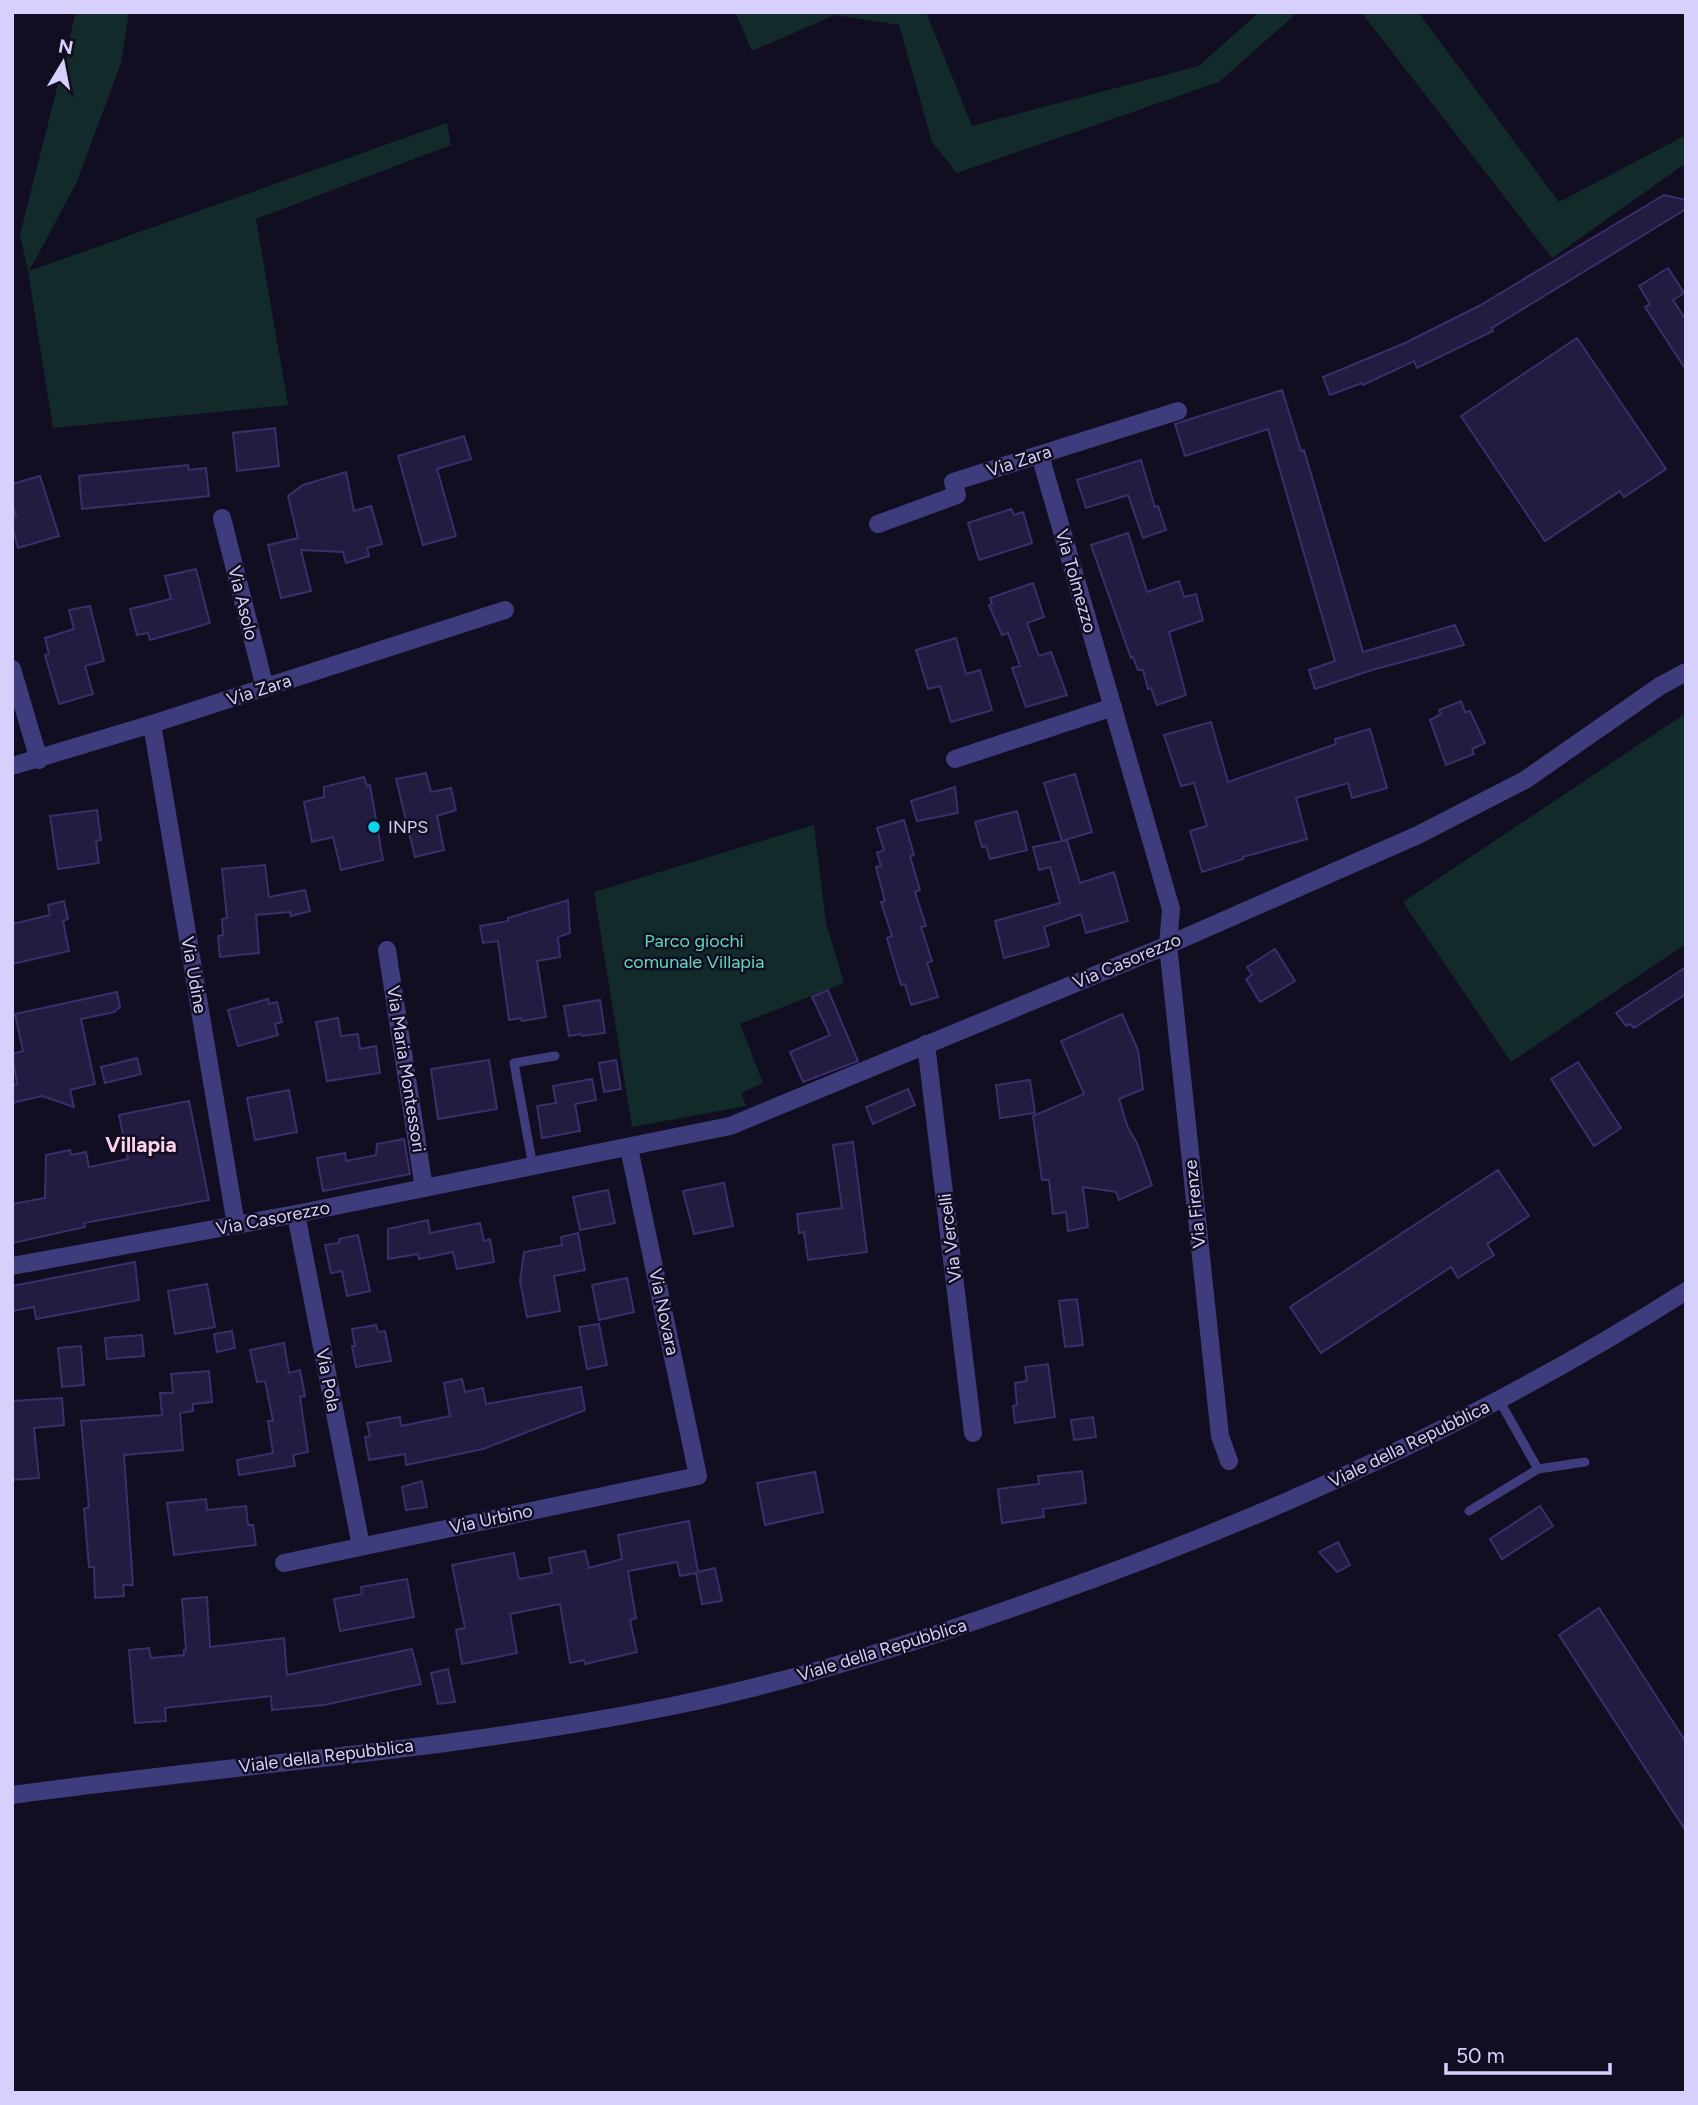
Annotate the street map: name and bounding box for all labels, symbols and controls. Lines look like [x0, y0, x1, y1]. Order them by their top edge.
north arrow [28, 28, 98, 98]
text: N [57, 34, 75, 59]
street label: Via Zara [984, 440, 1054, 482]
street label: Via Tolmezzo [1051, 527, 1101, 635]
street label: Via Asolo [223, 564, 263, 642]
street label: Via Zara [224, 669, 294, 711]
place label: INPS [388, 816, 428, 838]
marker: INPS [366, 819, 382, 835]
street label: Via Casorezzo [1070, 928, 1184, 994]
park label: Parco giochi comunale Villapia [624, 930, 764, 973]
street label: Via Udine [176, 935, 212, 1015]
street label: Via Maria Montessori [382, 984, 430, 1154]
district label: Villapia [105, 1132, 177, 1157]
street label: Via Firenze [1179, 1159, 1211, 1249]
street label: Via Vercelli [934, 1192, 966, 1284]
street label: Via Casorezzo [214, 1196, 332, 1240]
street label: Via Novara [644, 1267, 684, 1357]
street label: Via Pola [311, 1346, 345, 1414]
street label: Viale della Repubblica [1325, 1396, 1493, 1492]
street label: Via Urbino [447, 1499, 535, 1539]
street label: Viale della Repubblica [795, 1614, 969, 1686]
street label: Viale della Repubblica [237, 1734, 415, 1778]
scale bar [1446, 2032, 1610, 2076]
text: 50 m [1456, 2043, 1505, 2068]

